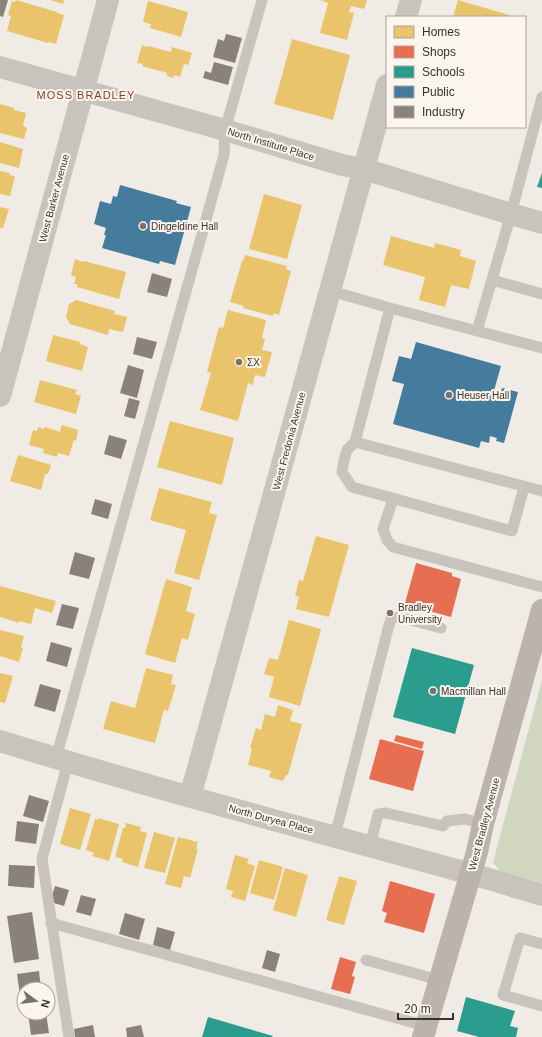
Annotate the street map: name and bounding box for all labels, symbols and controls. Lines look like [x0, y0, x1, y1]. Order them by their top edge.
legend [386, 16, 526, 128]
text: Homes [422, 25, 460, 39]
text: Shops [422, 45, 456, 59]
text: Schools [422, 65, 465, 79]
text: Public [422, 85, 455, 99]
district label: MOSS BRADLEY [37, 89, 135, 101]
text: Industry [422, 105, 465, 119]
street label: North Institute Place [226, 126, 316, 163]
street label: West Barker Avenue [37, 152, 71, 243]
marker: Dingeldine Hall [138, 221, 148, 231]
place label: Dingeldine Hall [151, 221, 218, 232]
marker: ΣΧ [234, 357, 244, 367]
place label: ΣΧ [247, 357, 260, 368]
street label: West Fredonia Avenue [271, 390, 307, 491]
marker: Heuser Hall [444, 390, 454, 400]
place label: Heuser Hall [457, 390, 509, 401]
place label: Bradley University [398, 602, 442, 625]
marker: Bradley University [385, 608, 395, 618]
marker: Macmillan Hall [428, 686, 438, 696]
place label: Macmillan Hall [441, 686, 506, 697]
street label: West Bradley Avenue [466, 776, 502, 871]
street label: North Duryea Place [227, 802, 315, 836]
north arrow [16, 981, 56, 1021]
scale bar [398, 995, 453, 1021]
text: N [39, 998, 52, 1009]
text: 20 m [404, 1002, 431, 1016]

